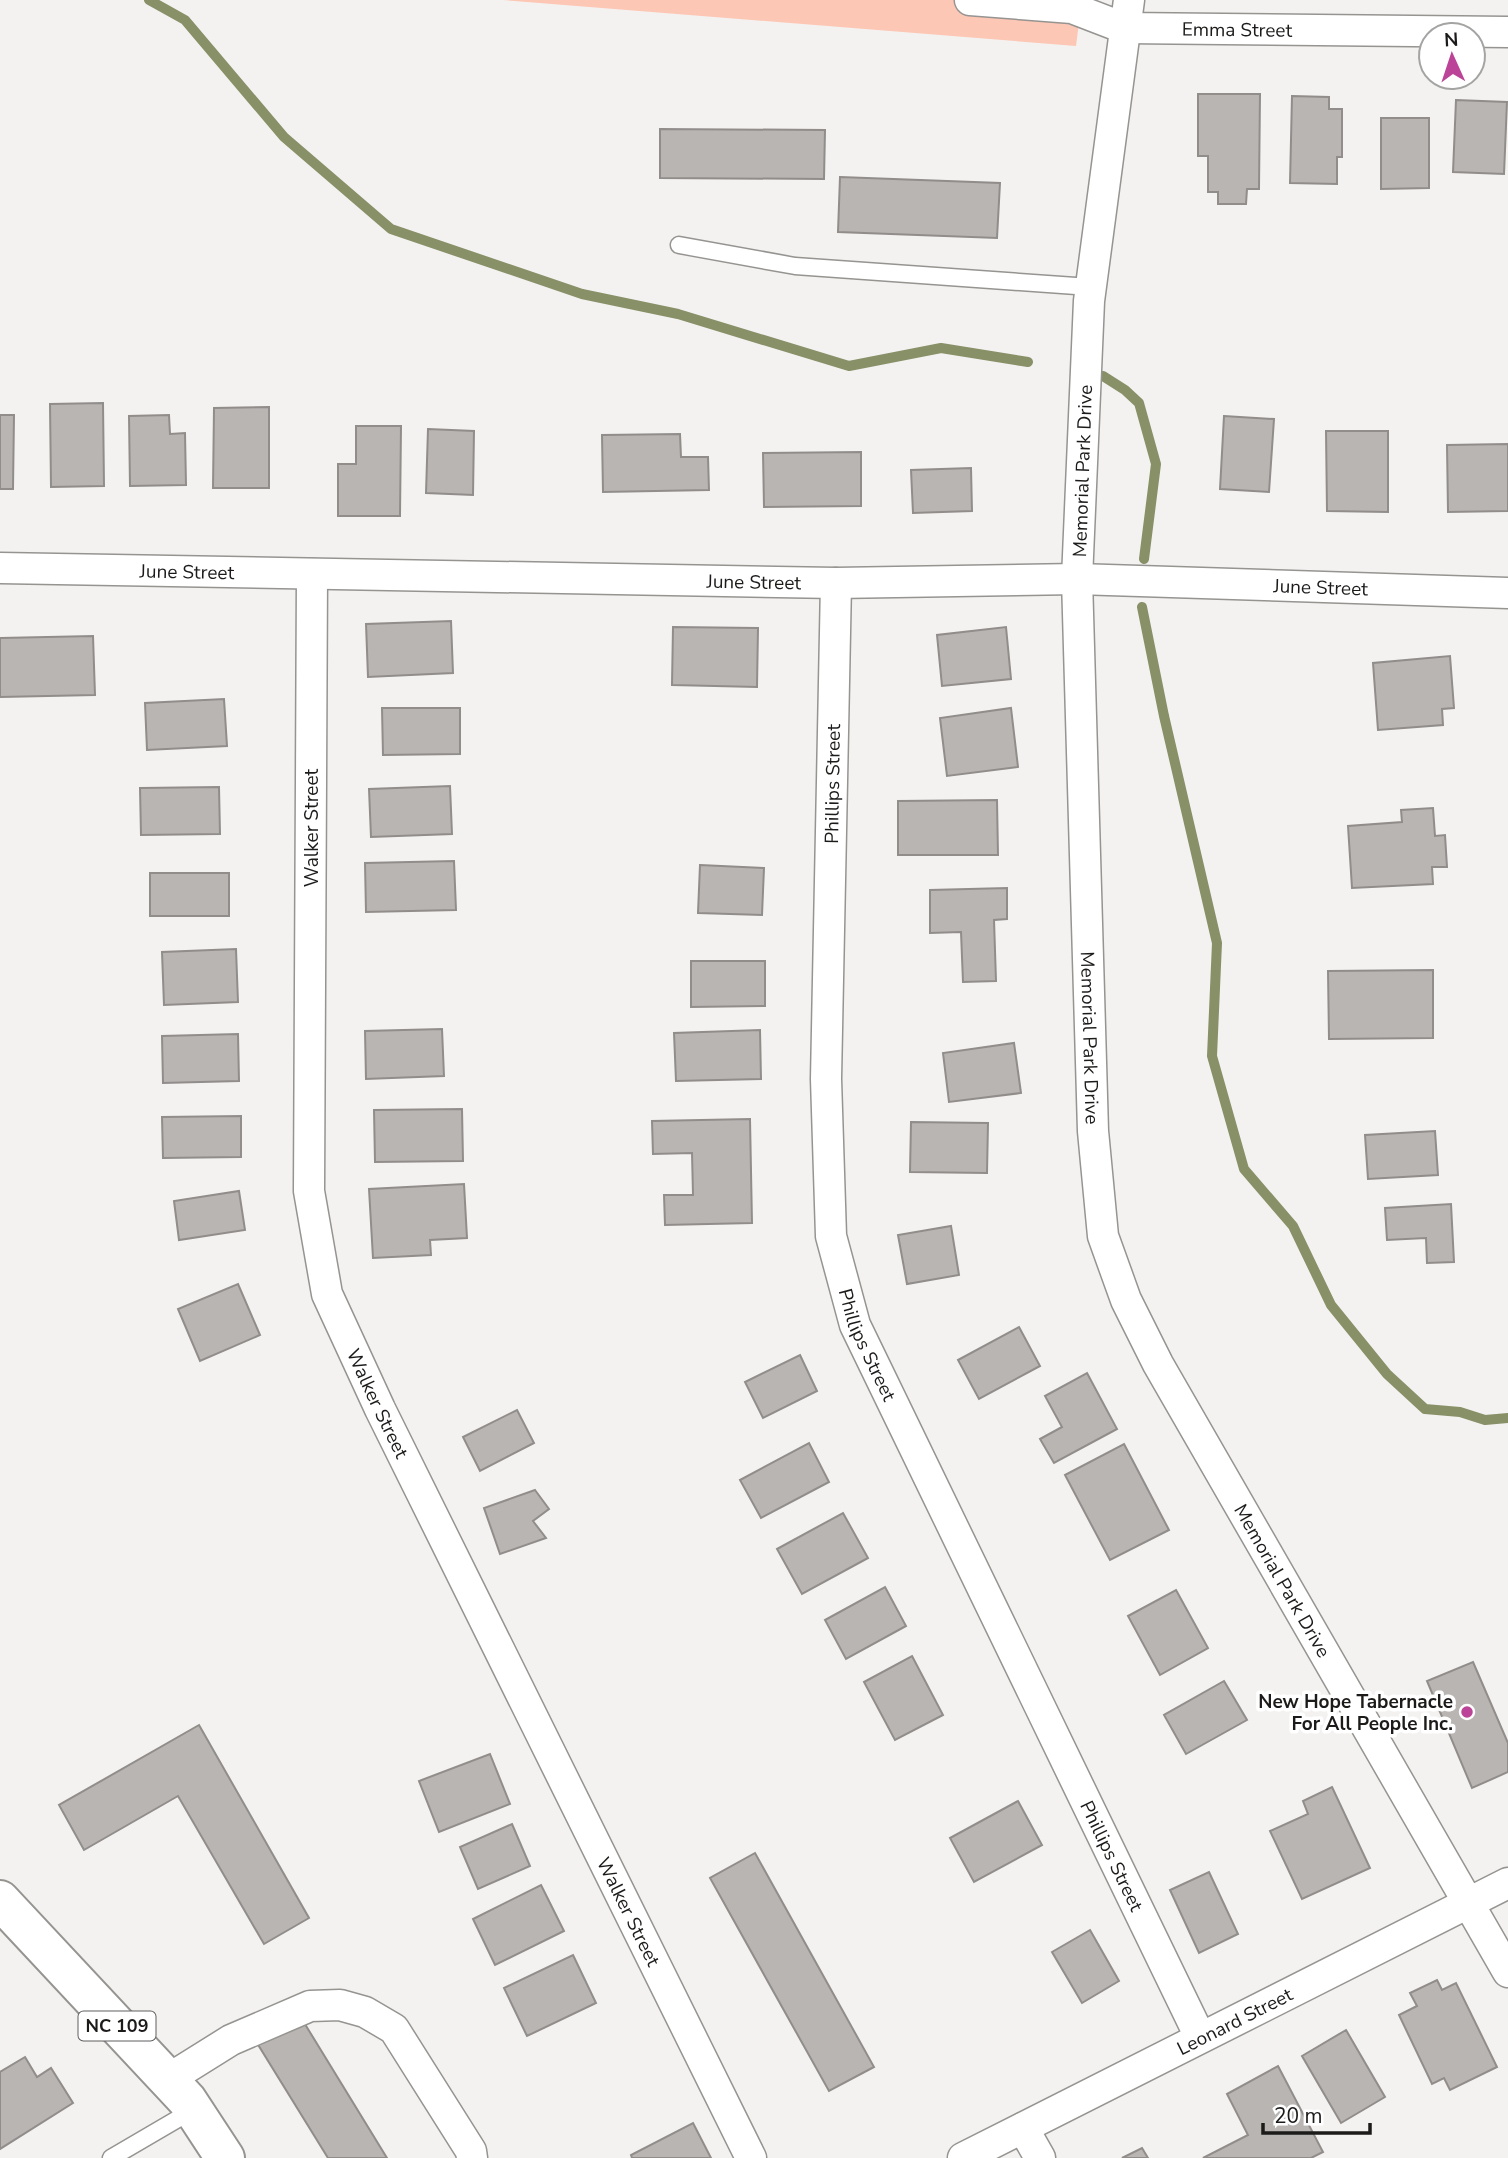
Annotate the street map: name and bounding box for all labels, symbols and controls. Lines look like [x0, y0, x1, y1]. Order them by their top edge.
street label: Emma Street [1182, 17, 1293, 44]
north arrow [1417, 21, 1487, 91]
text: N [1443, 27, 1459, 53]
street label: Memorial Park Drive [1067, 384, 1099, 558]
street label: June Street [138, 558, 235, 586]
street label: June Street [705, 569, 802, 596]
street label: June Street [1272, 573, 1369, 602]
street label: Phillips Street [819, 724, 847, 844]
street label: Walker Street [299, 768, 325, 887]
street label: Memorial Park Drive [1074, 951, 1105, 1125]
street label: Phillips Street [832, 1286, 902, 1406]
street label: Walker Street [340, 1345, 414, 1463]
street label: Memorial Park Drive [1227, 1500, 1336, 1662]
place label: New Hope Tabernacle For All People Inc. [1258, 1689, 1453, 1737]
marker: New Hope Tabernacle For All People Inc. [1459, 1704, 1475, 1720]
street label: Phillips Street [1073, 1796, 1149, 1916]
street label: Walker Street [590, 1853, 666, 1971]
street label: Leonard Street [1173, 1982, 1297, 2062]
road number: NC 109 [78, 2012, 156, 2040]
scale bar [1263, 2092, 1370, 2136]
text: 20 m [1274, 2102, 1323, 2130]

